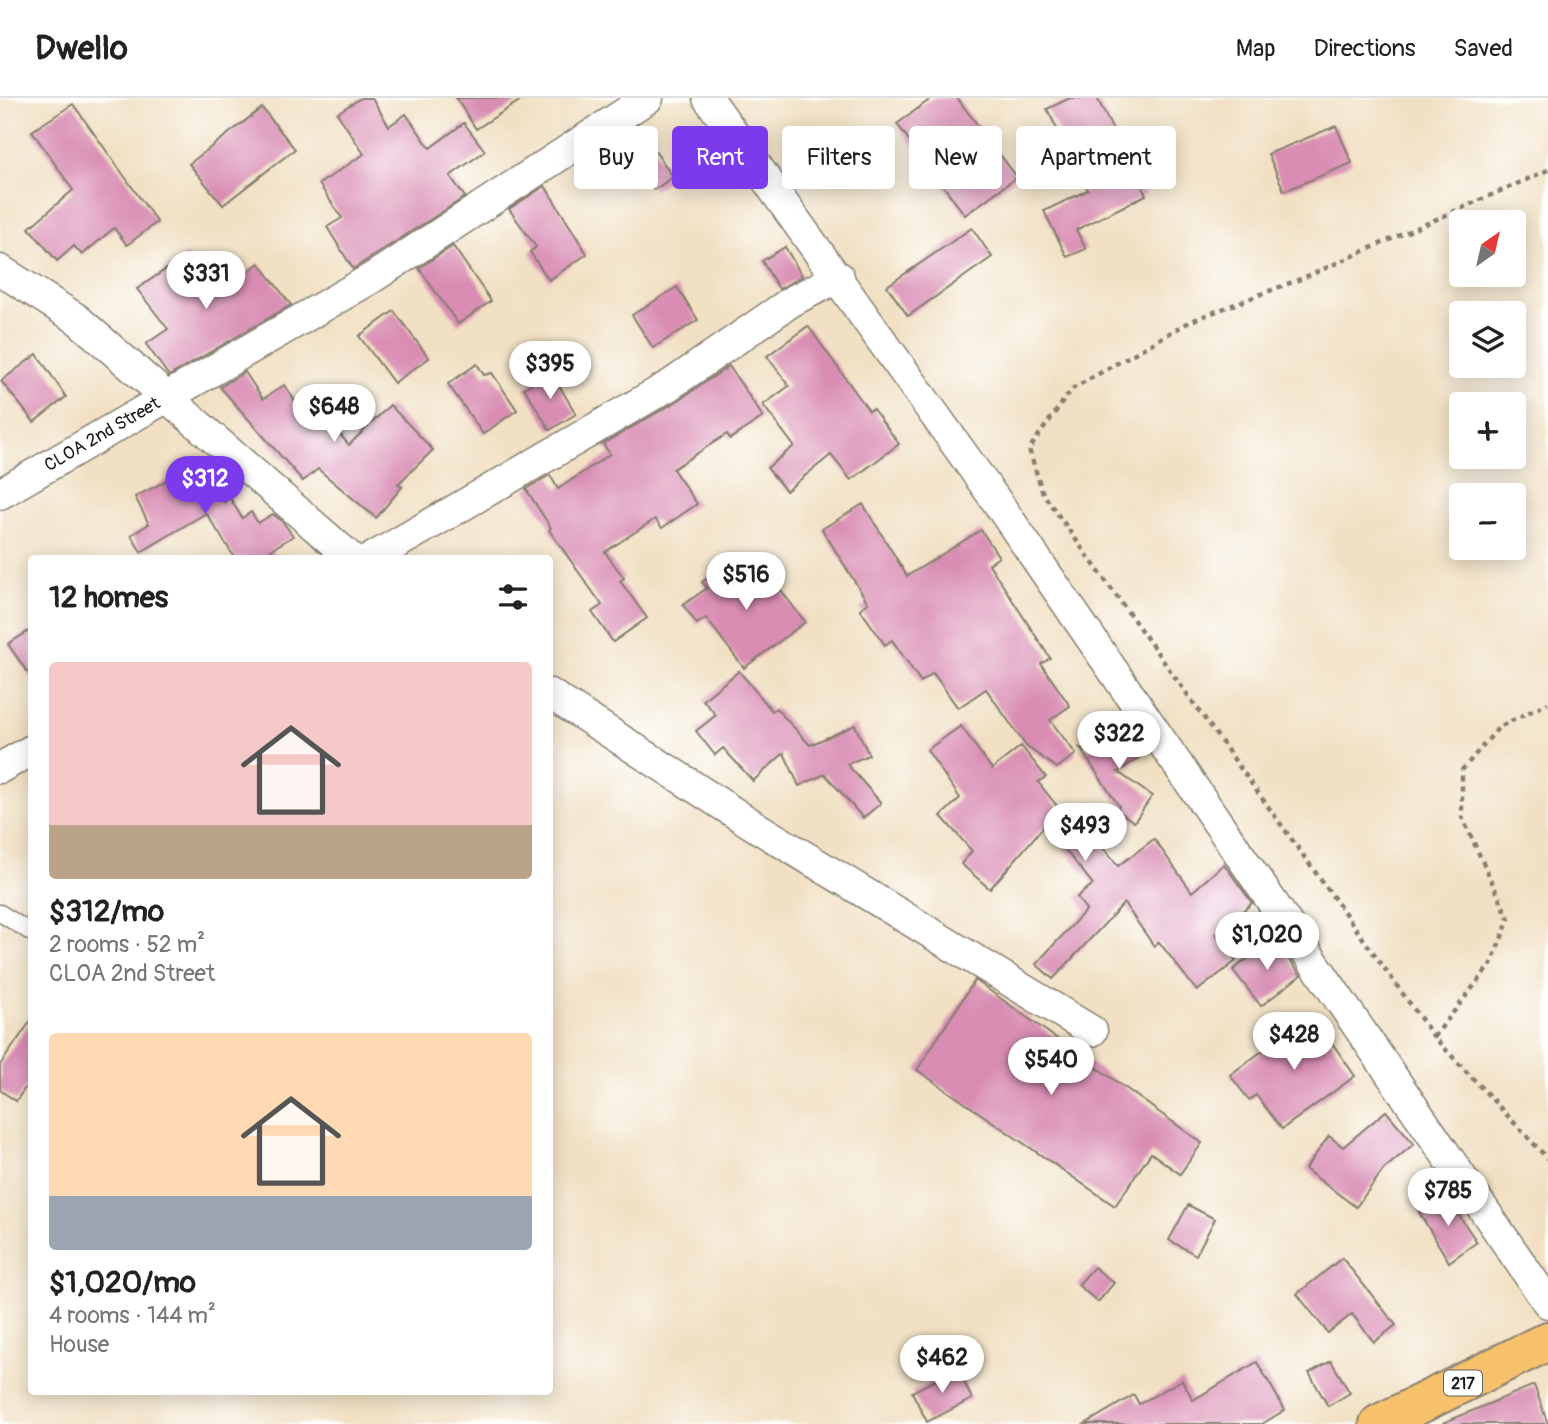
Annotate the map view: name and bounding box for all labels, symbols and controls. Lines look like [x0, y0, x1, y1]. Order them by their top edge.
text: Dwello [35, 28, 128, 69]
text: Map [1236, 34, 1276, 63]
text: Directions [1314, 34, 1415, 63]
text: Saved [1453, 34, 1513, 63]
chip: Buy [574, 126, 658, 189]
chip: Rent [672, 126, 768, 189]
chip: Filters [782, 126, 895, 189]
chip: New [909, 126, 1002, 189]
chip: Apartment [1016, 126, 1176, 189]
north arrow [1449, 210, 1526, 287]
map controls [1449, 210, 1526, 560]
pin: $331 [165, 252, 247, 311]
text: $331 [182, 259, 230, 288]
button: layers [1449, 301, 1526, 378]
pin: $395 [509, 342, 591, 401]
text: $395 [525, 349, 575, 378]
pin: $648 [293, 384, 375, 444]
street label: CLOA 2nd Street [40, 392, 165, 477]
text: $648 [309, 392, 359, 421]
button: + [1449, 392, 1526, 469]
pin: $312 [164, 456, 246, 516]
text: $312 [181, 464, 229, 493]
button: − [1449, 483, 1526, 560]
pin: $516 [705, 552, 787, 612]
text: $516 [722, 560, 770, 589]
icon: filters [494, 578, 532, 616]
text: 12 homes [49, 579, 168, 616]
icon: home [228, 707, 354, 833]
pin: $322 [1078, 712, 1160, 771]
text: $322 [1093, 719, 1145, 748]
pin: $493 [1044, 804, 1126, 863]
text: $493 [1060, 811, 1110, 840]
text: $312/mo [49, 893, 164, 930]
pin: $1,020 [1210, 912, 1324, 972]
text: $1,020 [1231, 920, 1303, 949]
text: 2 rooms · 52 m² [49, 930, 205, 959]
text: CLOA 2nd Street [49, 959, 215, 988]
pin: $428 [1253, 1012, 1335, 1072]
text: $428 [1269, 1020, 1319, 1049]
pin: $540 [1010, 1038, 1092, 1097]
text: $540 [1024, 1045, 1078, 1074]
icon: home [228, 1078, 354, 1204]
pin: $785 [1407, 1168, 1489, 1228]
text: $785 [1424, 1176, 1472, 1205]
text: $1,020/mo [49, 1264, 196, 1301]
text: 4 rooms · 144 m² [49, 1301, 216, 1330]
text: House [49, 1330, 109, 1359]
pin: $462 [901, 1336, 983, 1395]
text: $462 [916, 1343, 968, 1372]
road number: 217 [1444, 1371, 1482, 1396]

